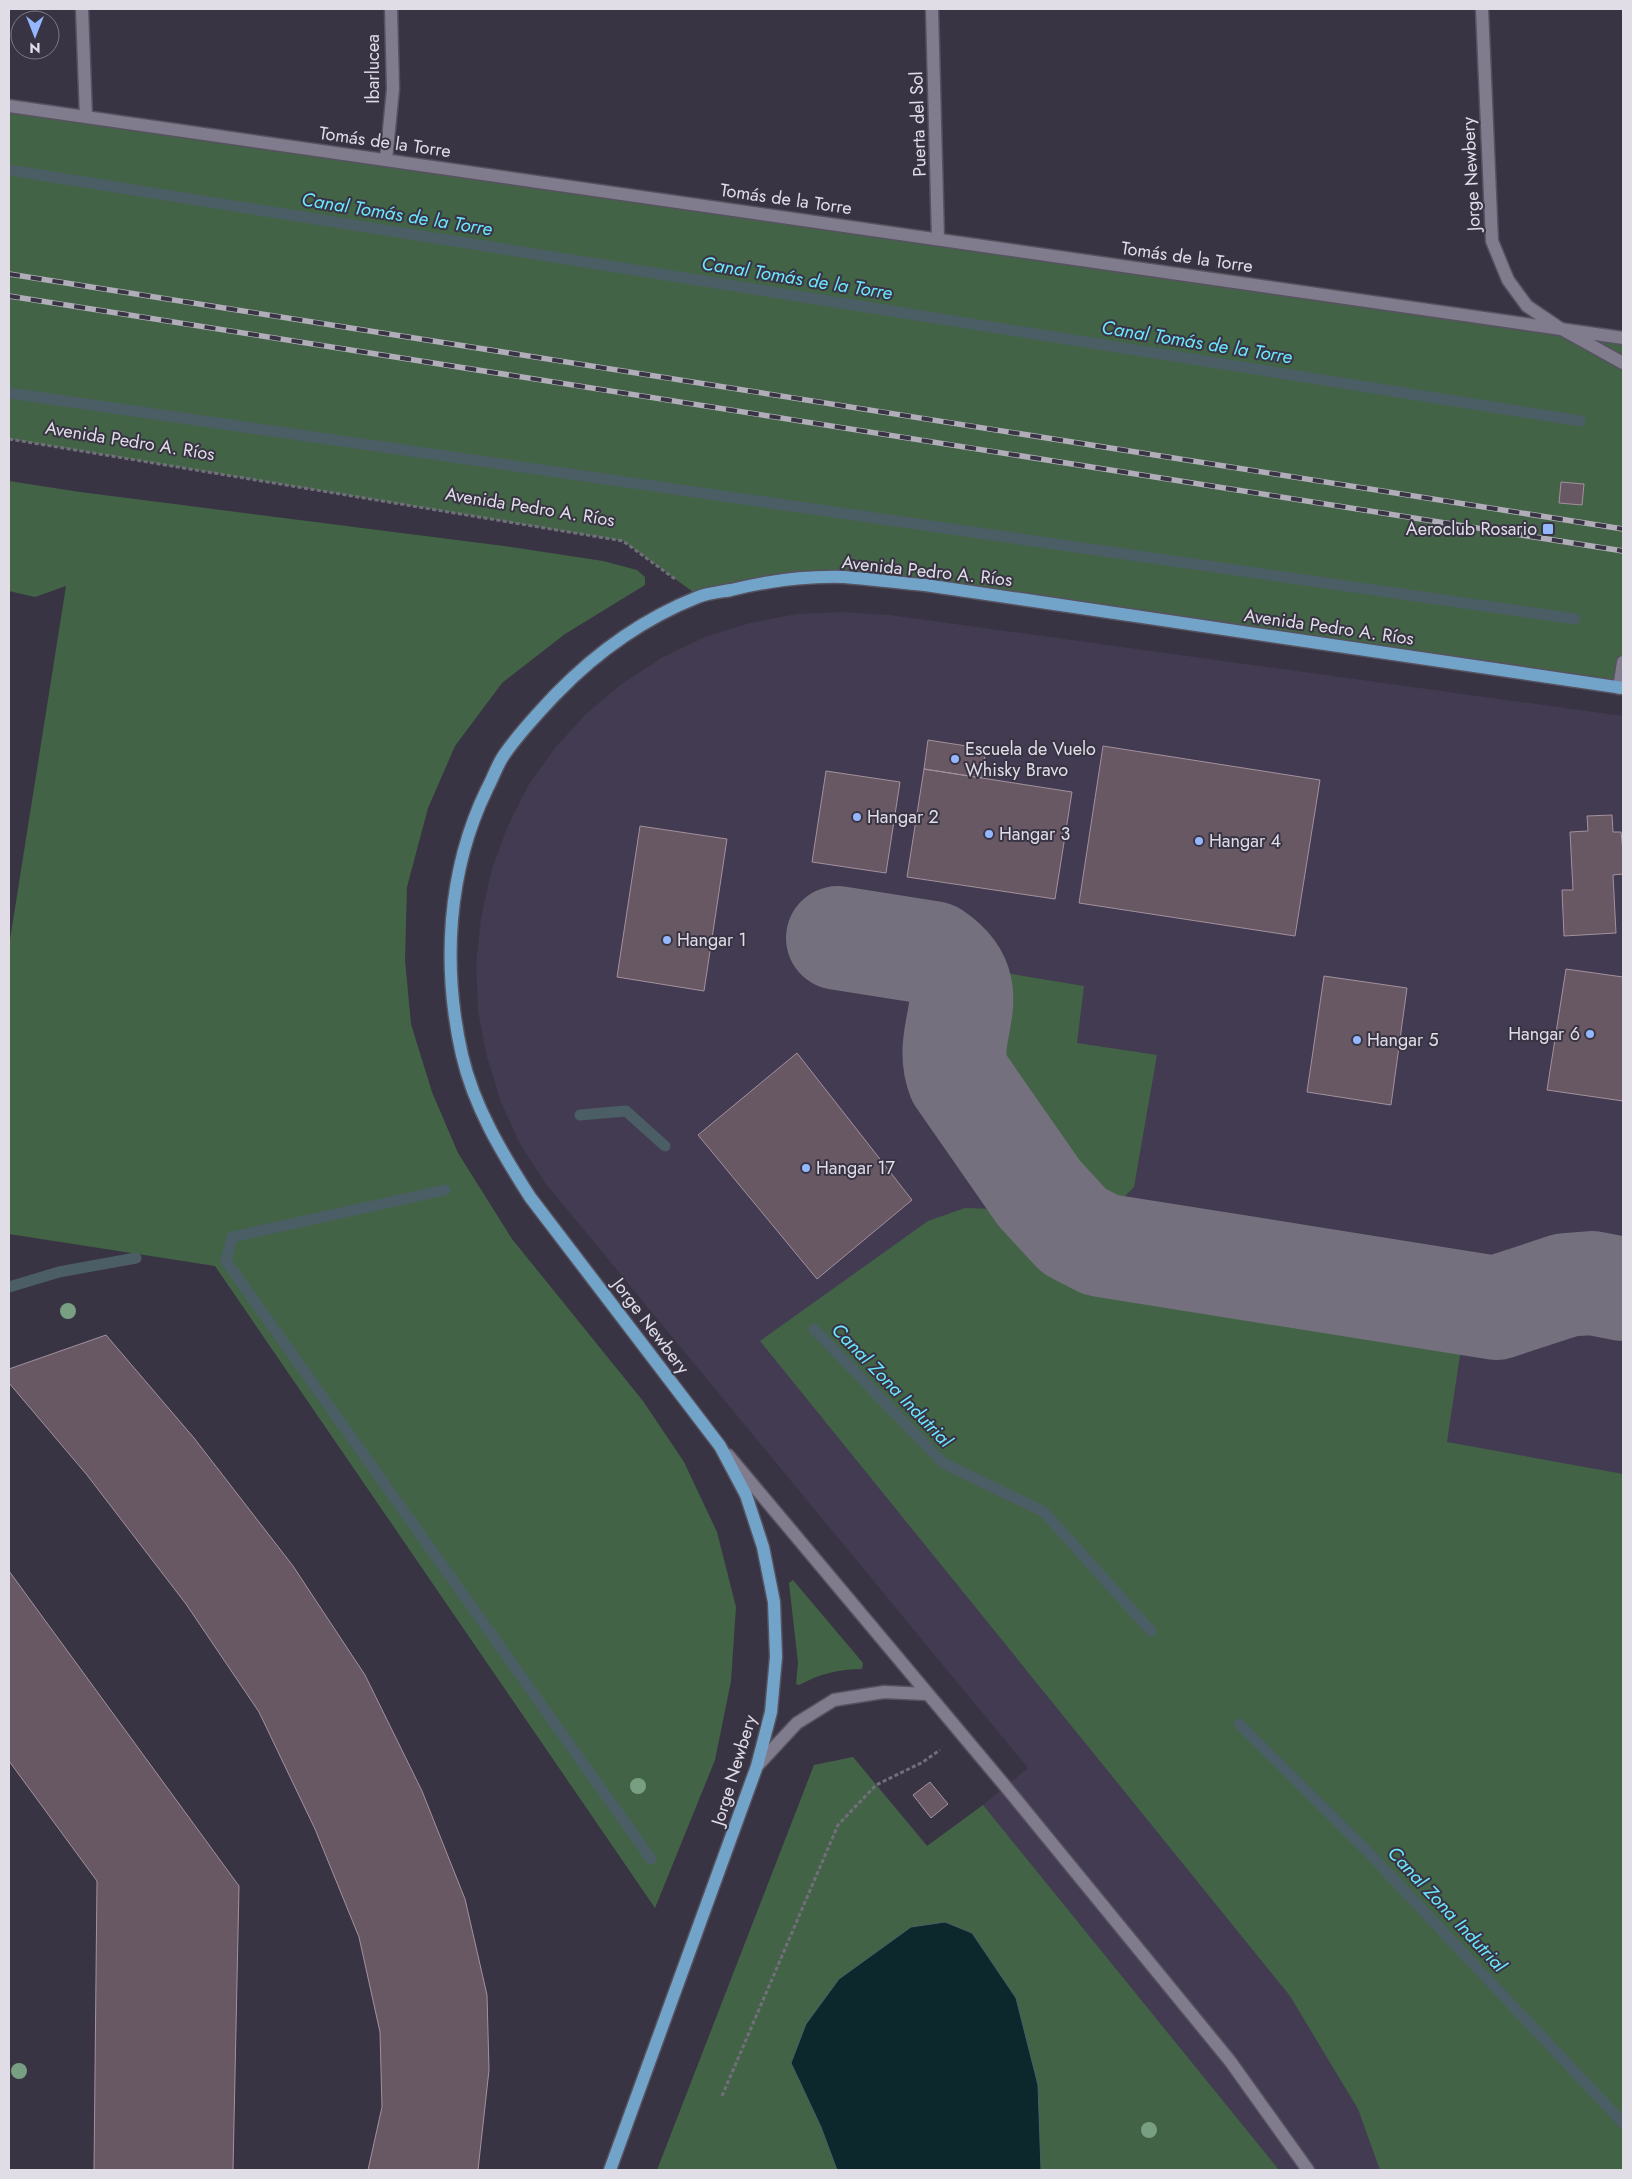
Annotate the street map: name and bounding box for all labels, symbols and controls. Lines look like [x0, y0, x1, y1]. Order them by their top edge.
north arrow [10, 10, 60, 60]
street label: Ibarlucea [360, 34, 386, 104]
text: N [29, 38, 41, 58]
street label: Puerta del Sol [903, 71, 933, 177]
street label: Jorge Newbery [1455, 116, 1487, 234]
street label: Tomás de la Torre [317, 120, 453, 164]
street label: Tomás de la Torre [718, 177, 854, 221]
water label: Canal Tomás de la Torre [300, 186, 495, 242]
street label: Tomás de la Torre [1119, 235, 1255, 279]
water label: Canal Tomás de la Torre [700, 250, 895, 306]
water label: Canal Tomás de la Torre [1100, 314, 1295, 370]
street label: Avenida Pedro A. Ríos [43, 415, 217, 467]
street label: Avenida Pedro A. Ríos [443, 481, 617, 533]
place label: Aeroclub Rosario [1406, 516, 1537, 542]
marker: Aeroclub Rosario [1541, 522, 1555, 536]
street label: Avenida Pedro A. Ríos [840, 549, 1014, 593]
street label: Avenida Pedro A. Ríos [1242, 602, 1416, 652]
place label: Escuela de Vuelo Whisky Bravo [965, 736, 1096, 783]
marker: Escuela de Vuelo Whisky Bravo [949, 753, 961, 765]
place label: Hangar 2 [867, 804, 939, 830]
marker: Hangar 2 [851, 811, 863, 823]
place label: Hangar 3 [999, 821, 1070, 847]
marker: Hangar 3 [983, 828, 995, 840]
place label: Hangar 4 [1209, 828, 1281, 854]
marker: Hangar 4 [1193, 835, 1205, 847]
place label: Hangar 1 [677, 927, 747, 953]
marker: Hangar 1 [661, 934, 673, 946]
place label: Hangar 6 [1508, 1021, 1580, 1047]
place label: Hangar 5 [1367, 1027, 1439, 1053]
marker: Hangar 6 [1584, 1028, 1596, 1040]
marker: Hangar 5 [1351, 1034, 1363, 1046]
place label: Hangar 17 [816, 1155, 896, 1181]
marker: Hangar 17 [800, 1162, 812, 1174]
street label: Jorge Newbery [605, 1271, 696, 1380]
water label: Canal Zona Indutrial [826, 1317, 959, 1454]
street label: Jorge Newbery [704, 1711, 763, 1830]
water label: Canal Zona Indutrial [1381, 1840, 1513, 1979]

